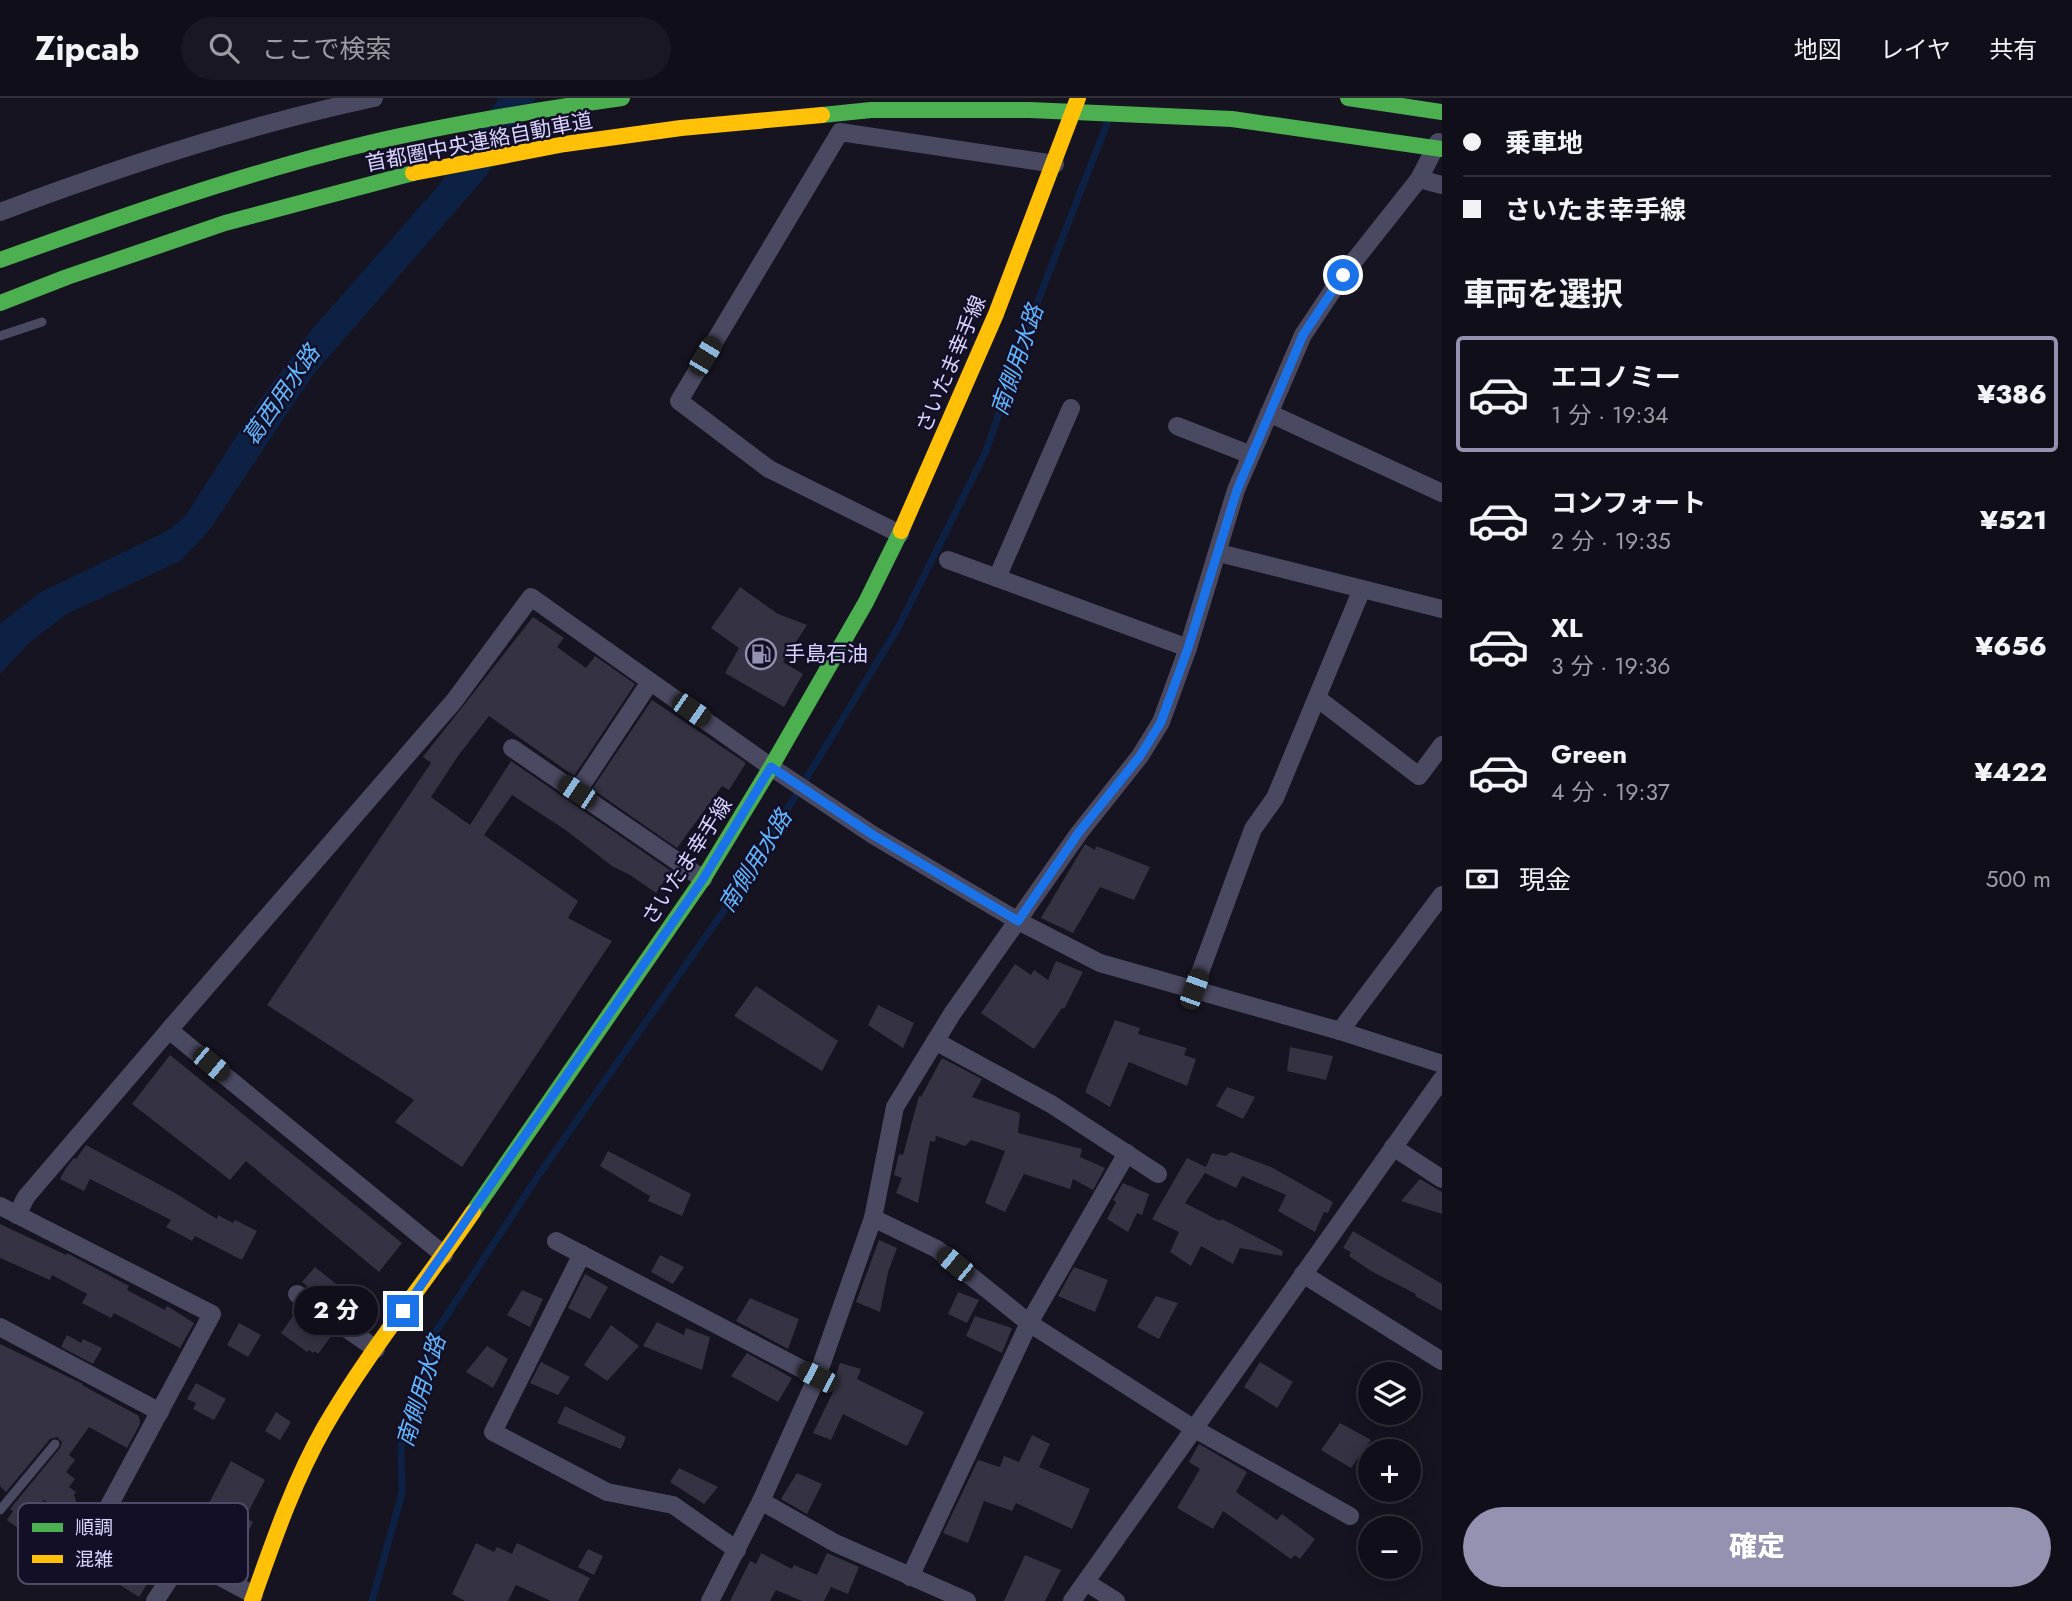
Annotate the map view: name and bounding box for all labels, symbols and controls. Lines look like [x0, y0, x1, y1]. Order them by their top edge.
search box [181, 17, 671, 80]
text: Zipcab [35, 25, 139, 72]
icon: search [205, 29, 243, 67]
text: ここで検索 [261, 30, 391, 68]
text: 地図 [1794, 32, 1842, 67]
text: レイヤ [1880, 32, 1951, 67]
text: 共有 [1989, 32, 2037, 67]
street label: 首都圏中央連絡自動車道 [363, 105, 595, 179]
text: 乗車地 [1505, 124, 1583, 162]
text: さいたま幸手線 [1505, 191, 1686, 229]
route start [1327, 259, 1359, 291]
text: 車両を選択 [1463, 271, 1623, 317]
street label: さいたま幸手線 [909, 291, 993, 437]
water label: 南側用水路 [982, 298, 1052, 420]
car [686, 333, 725, 379]
water label: 葛西用水路 [234, 337, 329, 452]
text: エコノミー [1551, 358, 1681, 396]
icon: car [1467, 363, 1530, 426]
text: ¥386 [1977, 375, 2047, 413]
text: 1 分 · 19:34 [1551, 398, 1668, 432]
text: コンフォート [1551, 484, 1706, 522]
icon: car [1467, 489, 1530, 552]
text: ¥521 [1980, 501, 2047, 539]
text: 2 分 · 19:35 [1551, 524, 1671, 558]
text: XL [1551, 609, 1583, 647]
icon: car [1467, 615, 1530, 678]
text: ¥656 [1975, 627, 2047, 665]
fuel station icon: 手島石油 [744, 637, 778, 671]
place label: 手島石油 [784, 639, 868, 669]
text: 3 分 · 19:36 [1551, 649, 1670, 683]
car [668, 689, 715, 731]
text: Green [1551, 735, 1627, 773]
icon: car [1467, 741, 1530, 804]
text: ¥422 [1974, 753, 2047, 791]
car [554, 772, 601, 812]
text: 4 分 · 19:37 [1551, 775, 1670, 809]
street label: さいたま幸手線 [635, 791, 739, 931]
water label: 南側用水路 [710, 802, 801, 919]
icon: cash [1463, 860, 1501, 898]
text: 現金 [1519, 861, 1571, 899]
text: 500 m [1986, 862, 2051, 896]
car [1177, 966, 1212, 1012]
car [189, 1042, 234, 1086]
car [933, 1243, 978, 1285]
callout: 2 分 [294, 1286, 378, 1336]
text: 2 分 [313, 1293, 359, 1327]
route end [387, 1295, 419, 1327]
water label: 南側用水路 [388, 1329, 455, 1451]
car [794, 1358, 841, 1396]
map controls [1358, 1362, 1421, 1579]
button: layers [1358, 1362, 1421, 1425]
button: + [1358, 1439, 1421, 1502]
legend [18, 1503, 248, 1584]
button: 確定 [1463, 1507, 2051, 1587]
text: 順調 [75, 1514, 113, 1541]
button: − [1358, 1516, 1421, 1579]
text: 混雑 [75, 1546, 113, 1573]

